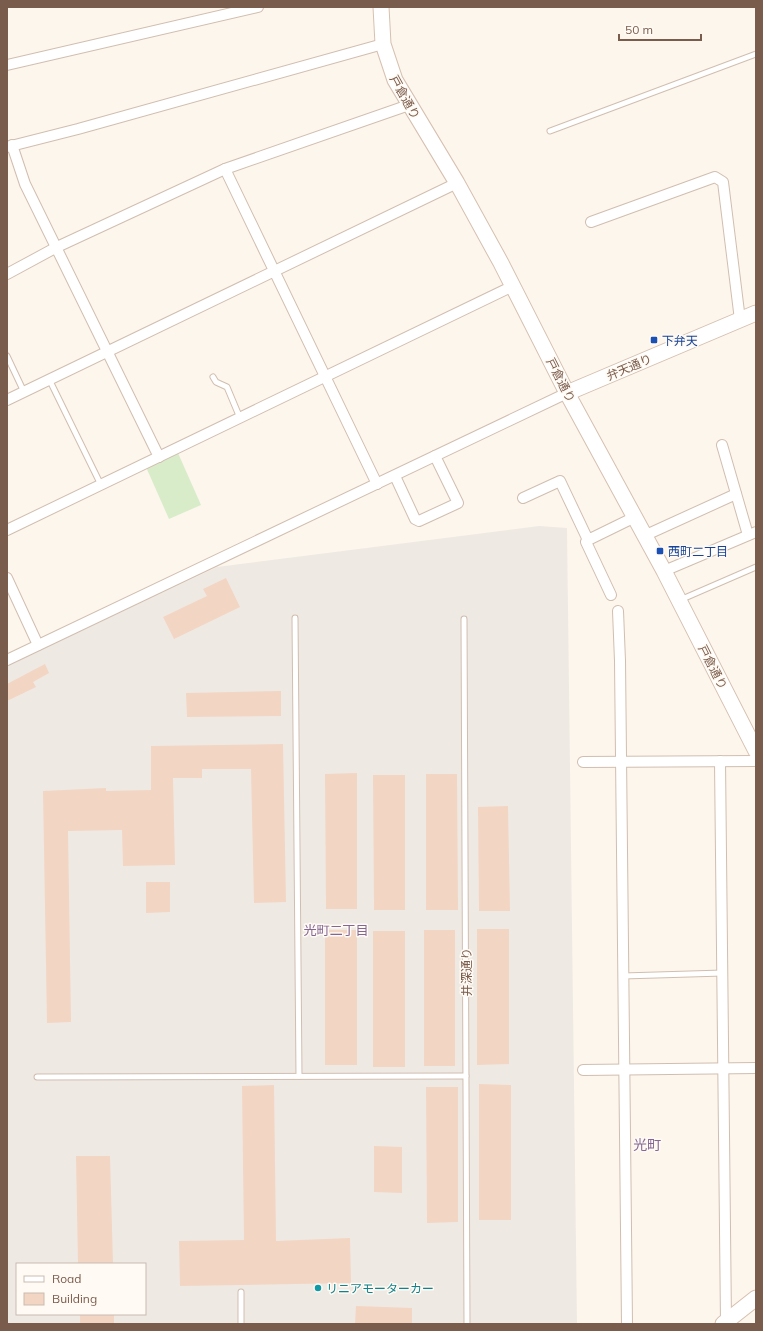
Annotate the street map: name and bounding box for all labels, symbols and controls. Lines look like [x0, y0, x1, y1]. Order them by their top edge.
scale bar [619, 16, 701, 42]
text: 50 m [625, 22, 653, 37]
street label: 戸倉通り [387, 72, 423, 122]
place label: 下弁天 [662, 333, 698, 348]
marker: 下弁天 [649, 335, 659, 345]
street label: 弁天通り [604, 351, 654, 383]
street label: 戸倉通り [543, 355, 579, 405]
place label: 西町二丁目 [668, 544, 728, 559]
marker: 西町二丁目 [655, 546, 665, 556]
street label: 戸倉通り [695, 642, 731, 692]
district label: 光町二丁目 [303, 922, 369, 938]
street label: 井深通り [459, 948, 474, 996]
district label: 光町 [633, 1136, 661, 1154]
legend [16, 1263, 146, 1315]
text: Road [52, 1271, 81, 1286]
place label: リニアモーターカー [326, 1281, 434, 1296]
marker: リニアモーターカー [313, 1283, 323, 1293]
text: Building [52, 1291, 97, 1306]

